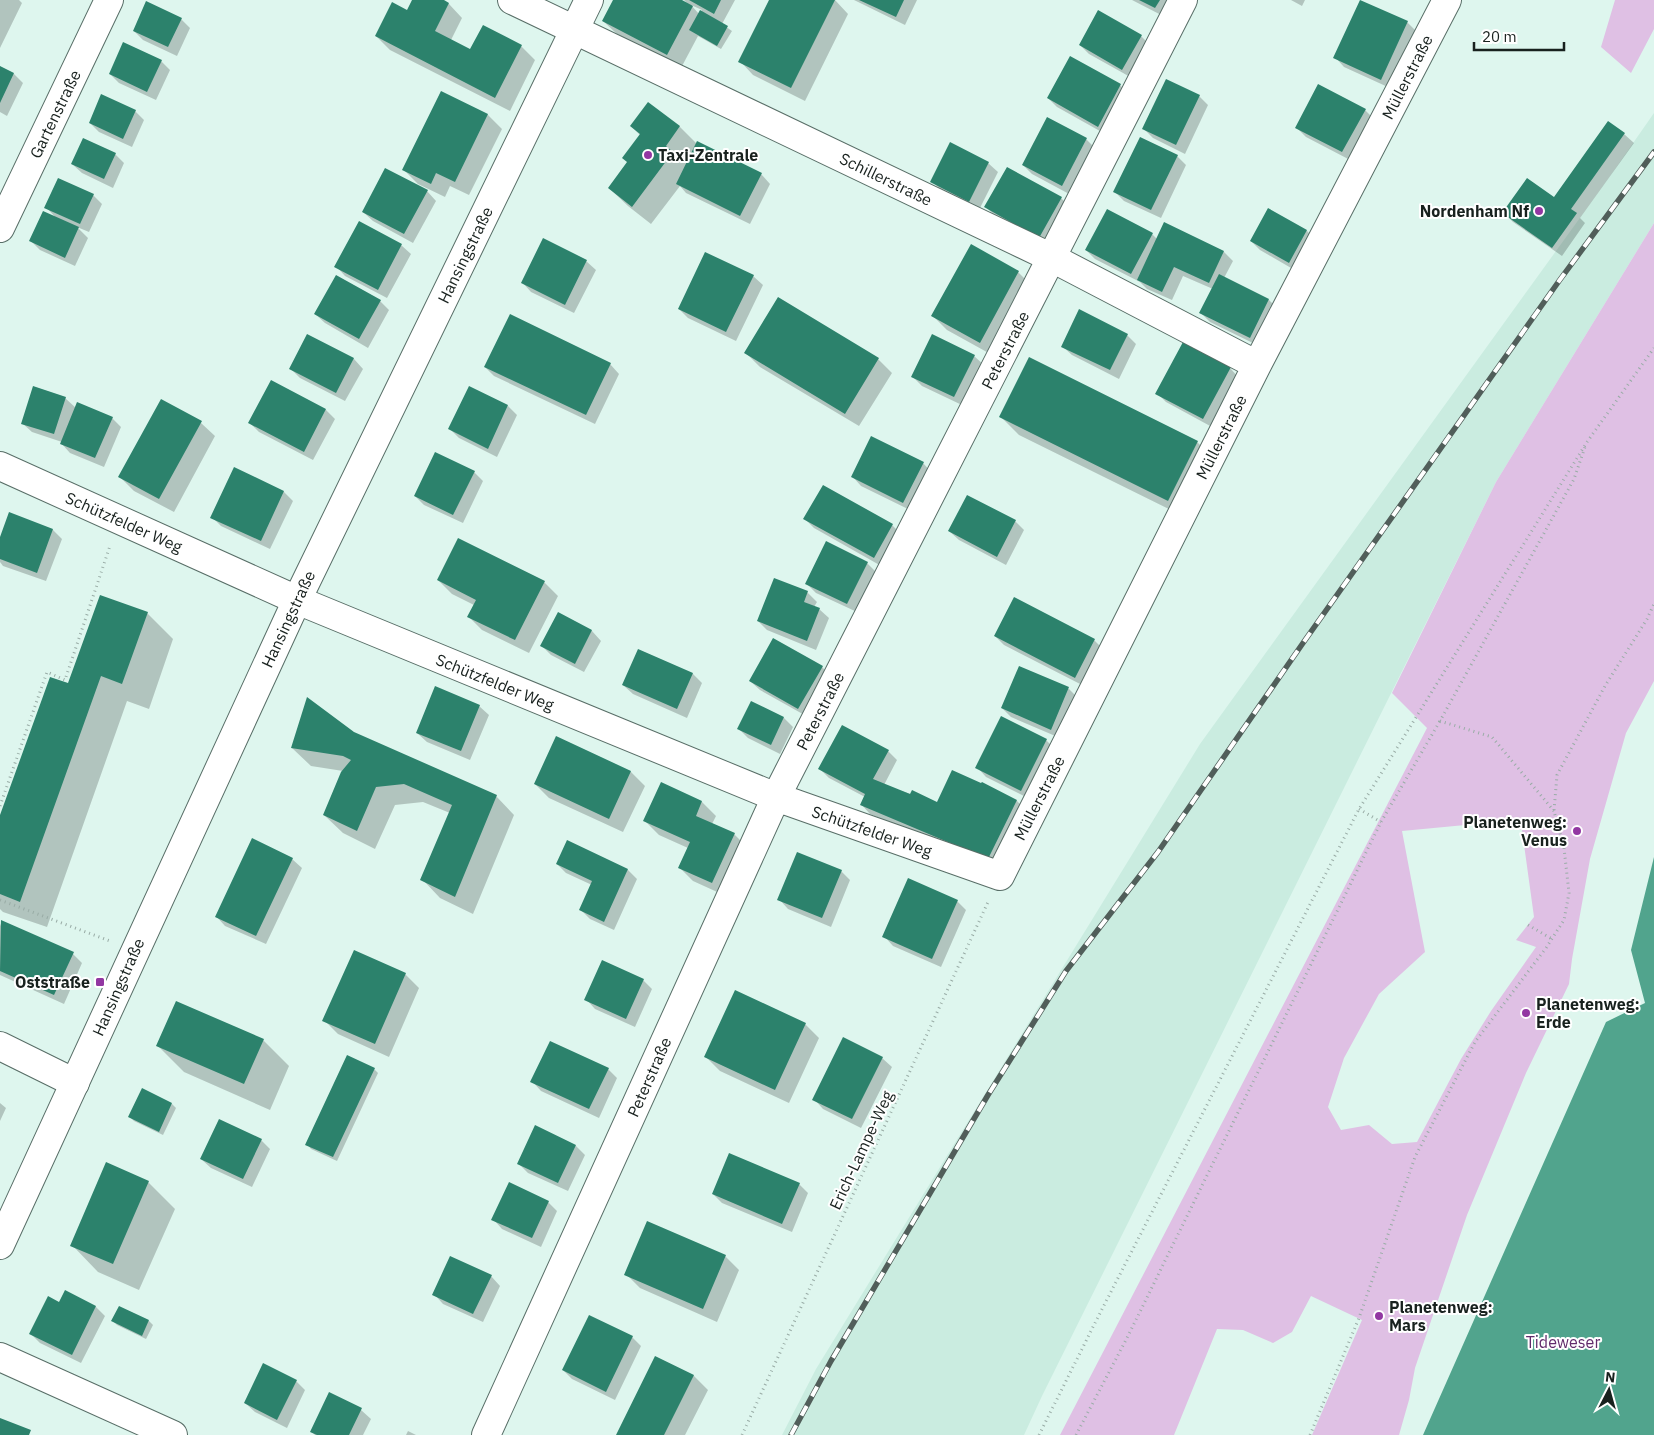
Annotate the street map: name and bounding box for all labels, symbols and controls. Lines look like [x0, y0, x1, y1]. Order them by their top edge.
scale bar [1474, 20, 1564, 52]
text: 20 m [1482, 27, 1517, 46]
street label: Müllerstraße [1377, 31, 1437, 123]
street label: Gartenstraße [25, 66, 85, 161]
place label: Taxi-Zentrale [658, 145, 758, 165]
street label: Schillerstraße [837, 148, 936, 210]
marker: Taxi-Zentrale [642, 149, 654, 161]
place label: Nordenham Nf [1420, 201, 1529, 221]
street label: Hansingstraße [433, 203, 497, 307]
marker: Nordenham Nf [1533, 205, 1545, 217]
street label: Peterstraße [977, 307, 1033, 392]
street label: Müllerstraße [1191, 391, 1251, 483]
street label: Schützfelder Weg [62, 487, 186, 557]
street label: Hansingstraße [257, 567, 319, 671]
street label: Schützfelder Weg [433, 649, 558, 715]
street label: Peterstraße [792, 668, 848, 753]
street label: Müllerstraße [1009, 752, 1069, 844]
street label: Schützfelder Weg [809, 801, 935, 861]
place label: Planetenweg: Venus [1463, 812, 1567, 850]
marker: Planetenweg: Venus [1571, 825, 1583, 837]
street label: Hansingstraße [88, 935, 149, 1039]
place label: Oststraße [15, 972, 90, 992]
marker: Oststraße [94, 976, 106, 988]
place label: Planetenweg: Erde [1536, 994, 1640, 1032]
marker: Planetenweg: Erde [1520, 1007, 1532, 1019]
street label: Peterstraße [623, 1034, 676, 1120]
street label: Erich-Lampe-Weg [825, 1087, 898, 1213]
place label: Planetenweg: Mars [1389, 1297, 1493, 1335]
marker: Planetenweg: Mars [1373, 1310, 1385, 1322]
park label: Tideweser [1526, 1332, 1600, 1352]
north arrow [1584, 1365, 1634, 1415]
text: N [1604, 1368, 1616, 1387]

